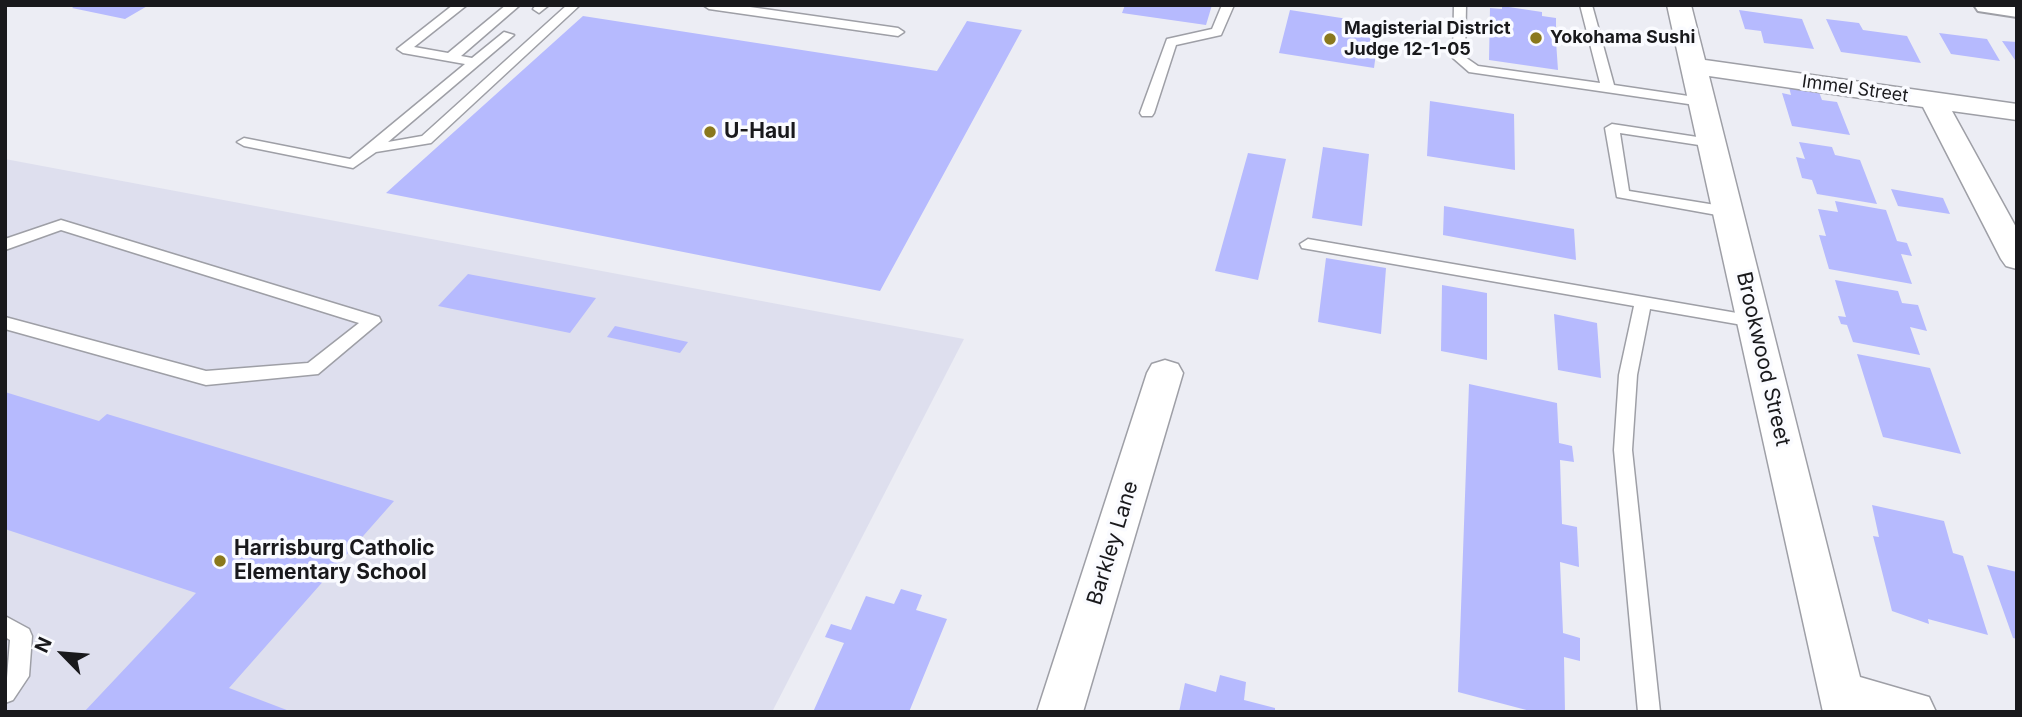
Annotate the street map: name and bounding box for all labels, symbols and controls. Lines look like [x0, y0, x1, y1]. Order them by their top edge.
place label: Magisterial District Judge 12-1-05 [1344, 18, 1511, 60]
place label: Yokohama Sushi [1550, 27, 1695, 49]
marker: Yokohama Sushi [1528, 30, 1544, 46]
marker: Magisterial District Judge 12-1-05 [1322, 31, 1338, 47]
street label: Immel Street [1800, 71, 1910, 107]
place label: U-Haul [724, 119, 796, 145]
marker: U-Haul [702, 124, 718, 140]
street label: Brookwood Street [1731, 269, 1795, 449]
street label: Barkley Lane [1082, 478, 1144, 608]
place label: Harrisburg Catholic Elementary School [234, 536, 434, 586]
marker: Harrisburg Catholic Elementary School [212, 553, 228, 569]
north arrow [28, 619, 98, 689]
text: N [30, 633, 57, 656]

